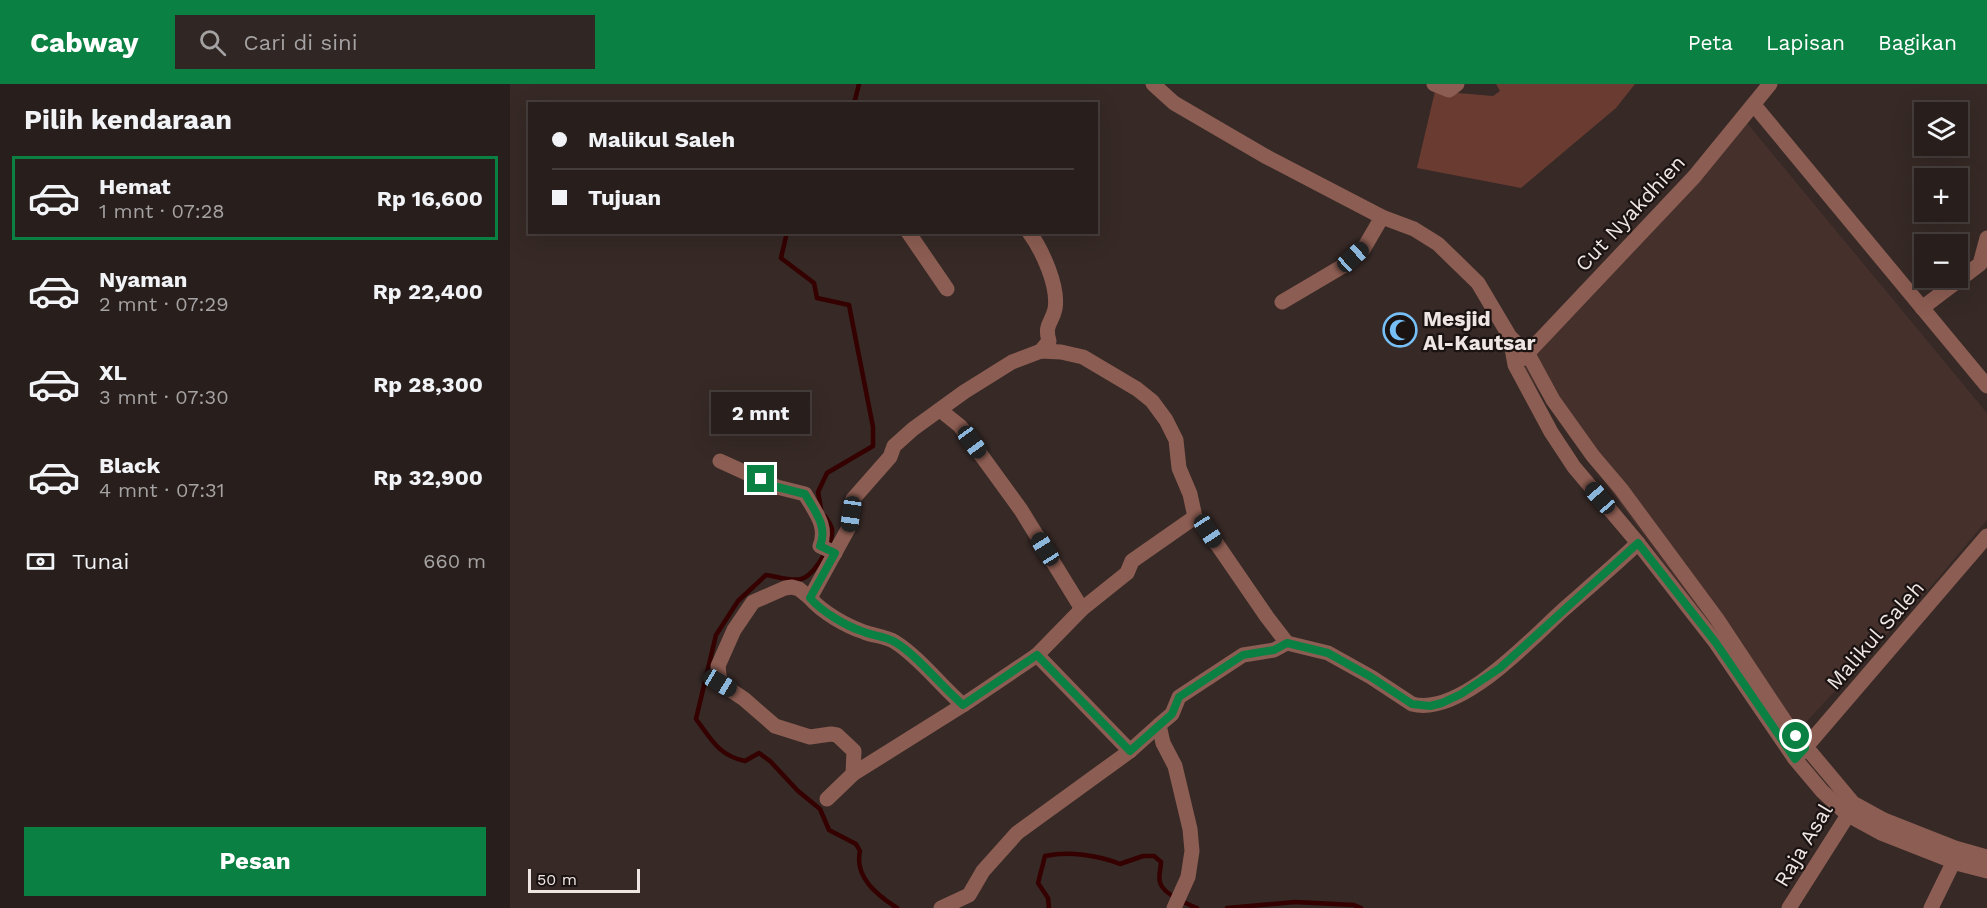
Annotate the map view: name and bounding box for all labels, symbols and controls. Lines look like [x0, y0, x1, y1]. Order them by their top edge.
search box [175, 15, 595, 69]
text: Cabway [30, 26, 139, 59]
icon: search [196, 26, 229, 59]
text: Cari di sini [244, 30, 358, 55]
text: Peta [1688, 30, 1733, 55]
text: Lapisan [1766, 30, 1845, 55]
text: Bagikan [1878, 30, 1957, 55]
map controls [1914, 102, 1968, 288]
button: layers [1914, 102, 1968, 156]
text: Pilih kendaraan [24, 104, 232, 136]
text: Malikul Saleh [588, 127, 735, 152]
street label: Cut Nyakdhien [1570, 150, 1690, 276]
button: + [1914, 168, 1968, 222]
icon: car [27, 171, 81, 225]
text: Hemat [99, 174, 171, 199]
text: Tujuan [588, 185, 661, 210]
text: Rp 16,600 [377, 186, 483, 211]
text: 1 mnt · 07:28 [99, 199, 225, 223]
button: − [1914, 234, 1968, 288]
car [1334, 238, 1372, 276]
icon: car [27, 264, 81, 318]
text: Nyaman [99, 267, 187, 292]
text: Rp 22,400 [373, 279, 483, 304]
text: 2 mnt · 07:29 [99, 292, 229, 316]
place label: Mesjid Al-Kautsar [1423, 306, 1535, 355]
mosque icon: Mesjid Al-Kautsar [1382, 312, 1418, 348]
icon: car [27, 357, 81, 411]
text: XL [99, 360, 127, 385]
text: Rp 28,300 [373, 372, 483, 397]
text: 3 mnt · 07:30 [99, 385, 229, 409]
callout: 2 mnt [712, 392, 810, 434]
text: 2 mnt [732, 401, 789, 425]
car [954, 422, 990, 462]
icon: car [27, 450, 81, 504]
text: Black [99, 453, 160, 478]
text: Rp 32,900 [373, 465, 483, 490]
route end [747, 465, 774, 492]
text: 4 mnt · 07:31 [99, 478, 225, 502]
car [1581, 479, 1619, 517]
car [840, 495, 862, 533]
car [1191, 511, 1225, 551]
car [1028, 529, 1062, 569]
icon: cash [24, 545, 57, 578]
text: Tunai [72, 549, 129, 574]
text: 660 m [423, 549, 486, 573]
street label: Malikul Saleh [1821, 575, 1929, 695]
car [700, 666, 740, 700]
route start [1782, 722, 1809, 749]
street label: Raja Asal [1769, 799, 1838, 891]
button: Pesan [24, 827, 486, 896]
scale bar [528, 866, 640, 894]
text: 50 m [537, 870, 577, 889]

